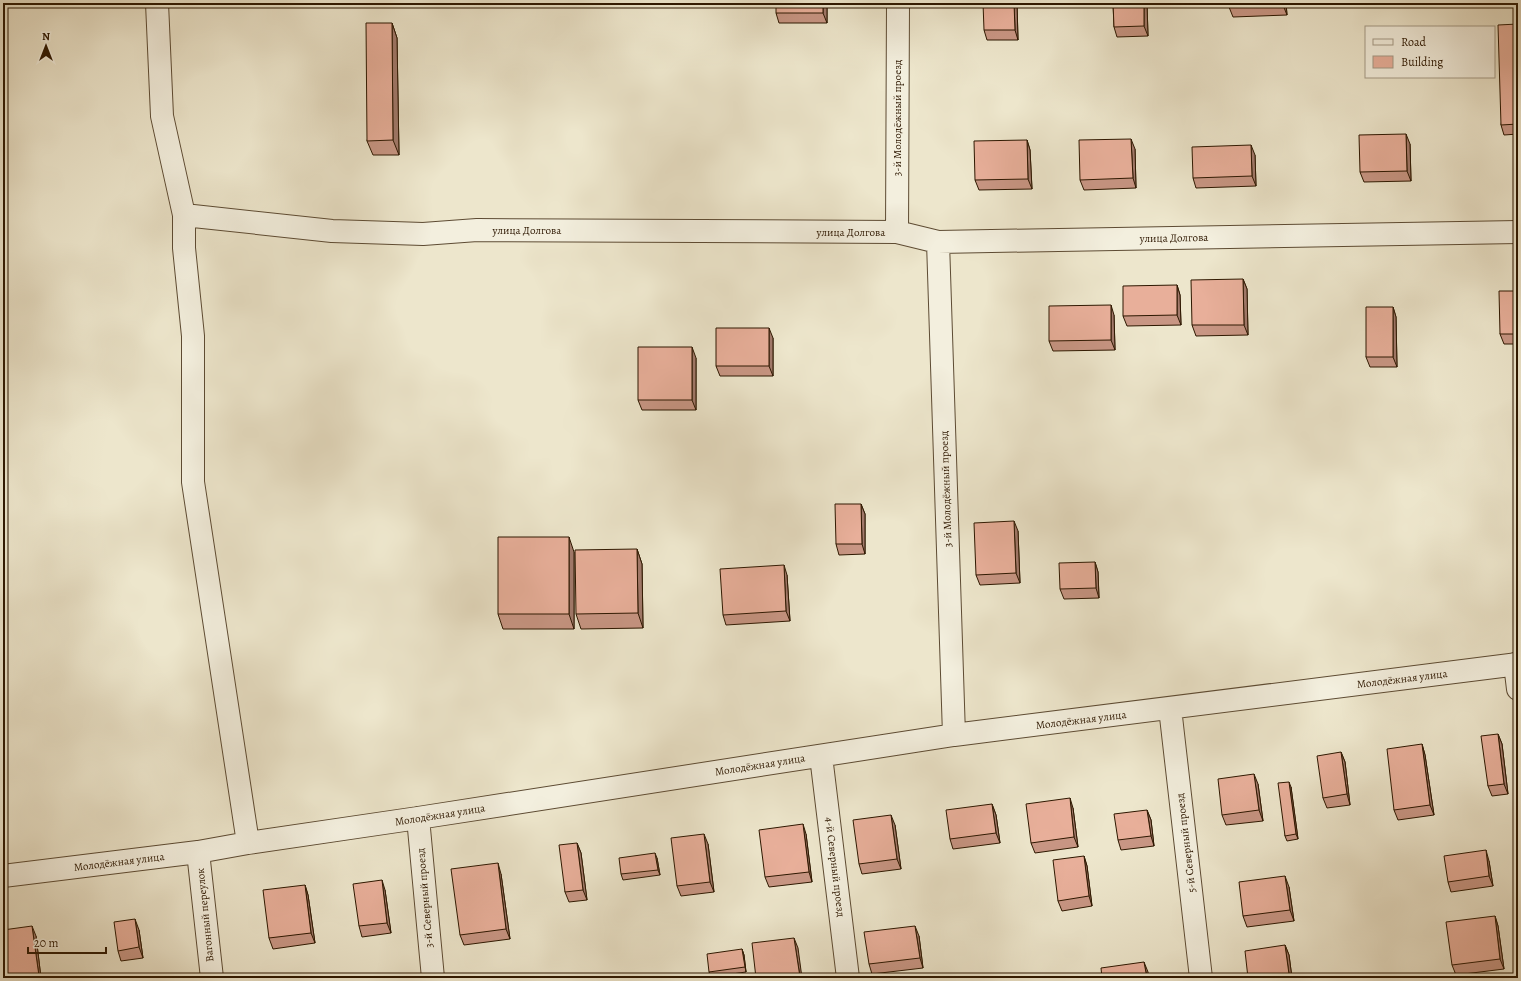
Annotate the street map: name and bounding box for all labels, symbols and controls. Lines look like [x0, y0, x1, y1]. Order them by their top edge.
north arrow [26, 26, 66, 66]
legend [1365, 26, 1495, 78]
text: N [42, 29, 50, 44]
text: Road [1401, 34, 1427, 50]
text: Building [1401, 54, 1443, 70]
street label: 3-й Молодёжный проезд [890, 59, 905, 176]
street label: улица Долгова [492, 223, 562, 238]
street label: улица Долгова [816, 225, 886, 240]
street label: улица Долгова [1138, 230, 1209, 246]
street label: 3-й Молодёжный проезд [936, 430, 956, 548]
street label: Молодёжная улица [1356, 666, 1449, 692]
street label: Молодёжная улица [1035, 707, 1128, 733]
street label: Молодёжная улица [714, 750, 807, 780]
street label: 5-й Северный проезд [1172, 792, 1200, 894]
street label: Молодёжная улица [394, 800, 487, 830]
street label: 4-й Северный проезд [821, 816, 849, 918]
street label: 3-й Северный проезд [413, 847, 437, 949]
street label: Молодёжная улица [73, 849, 166, 875]
street label: Вагонный переулок [193, 867, 217, 963]
scale bar [28, 929, 106, 955]
text: 20 m [34, 935, 58, 951]

